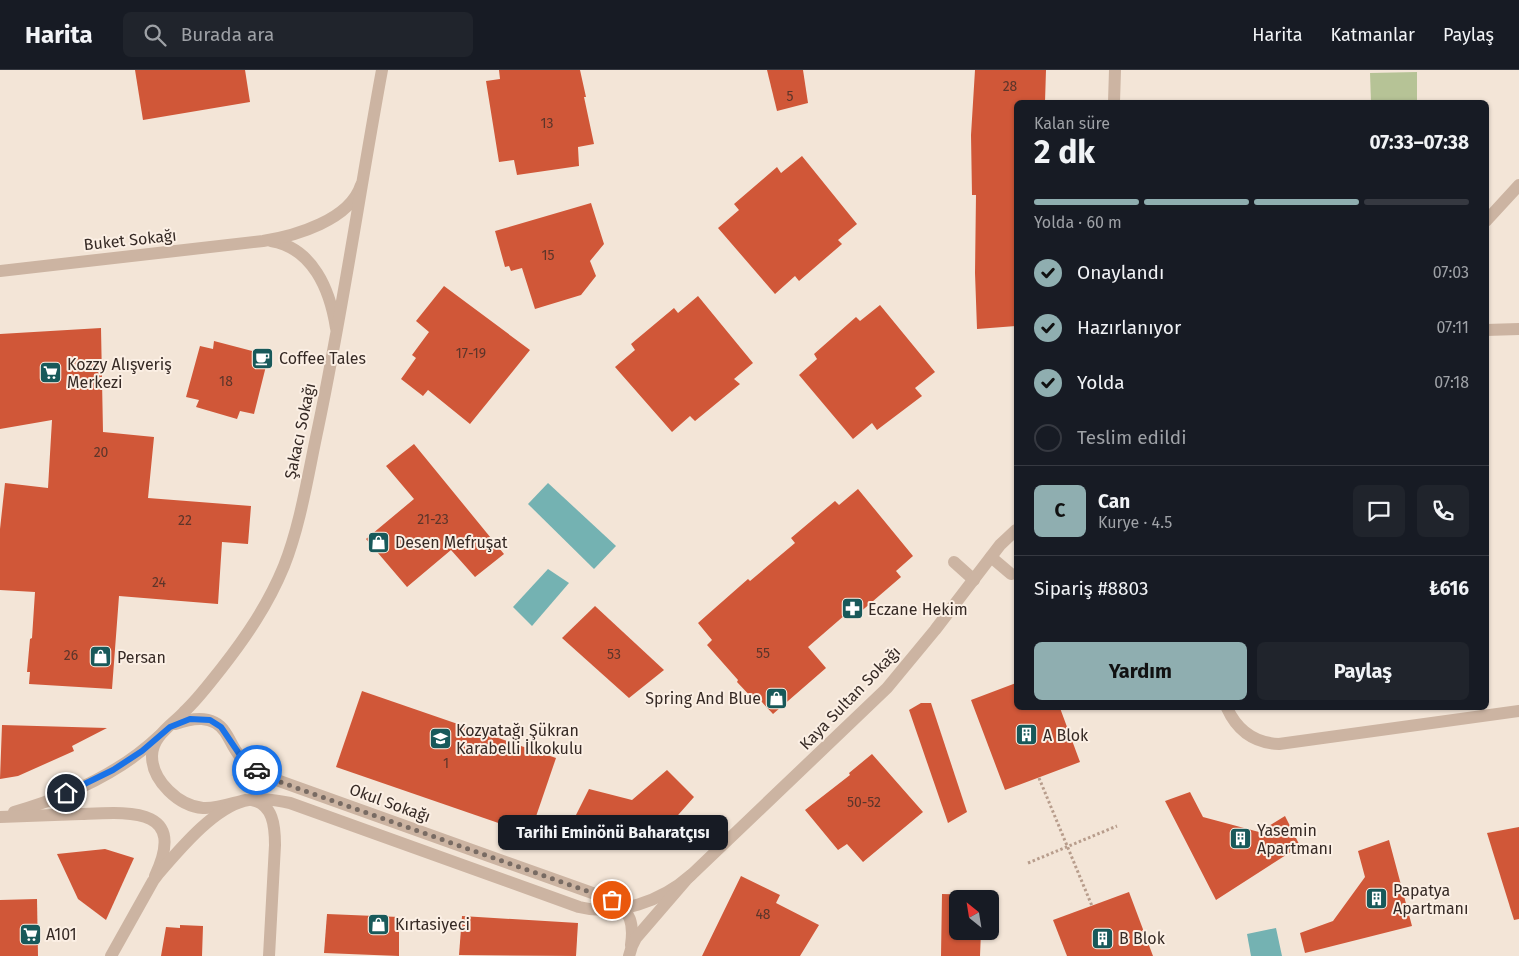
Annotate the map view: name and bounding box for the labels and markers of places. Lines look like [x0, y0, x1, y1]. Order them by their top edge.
cafe icon: Coffee Tales [251, 346, 275, 370]
place label: Coffee Tales [279, 349, 366, 368]
place label: Kozzy Alışveriş Merkezi [67, 355, 172, 392]
supermarket icon: Kozzy Alışveriş Merkezi [39, 361, 63, 385]
shop icon: Desen Mefruşat [367, 530, 391, 554]
place label: Desen Mefruşat [395, 533, 508, 553]
pharmacy icon: Eczane Hekim [840, 597, 864, 621]
place label: Eczane Hekim [868, 600, 968, 619]
shop icon: Persan [89, 645, 113, 669]
place label: Persan [117, 648, 166, 667]
shop icon: Spring And Blue [765, 686, 789, 710]
place label: Spring And Blue [645, 689, 761, 708]
place label: Kozyatağı Şükran Karabelli İlkokulu [456, 721, 583, 758]
building icon: A Blok [1015, 723, 1039, 747]
place label: A Blok [1043, 726, 1089, 745]
school or university icon: Kozyatağı Şükran Karabelli İlkokulu [428, 727, 452, 751]
pin [45, 772, 87, 814]
callout: Tarihi Eminönü Baharatçısı [497, 815, 727, 850]
place label: Yasemin Apartmanı [1257, 821, 1332, 858]
building icon: Yasemin Apartmanı [1229, 827, 1253, 851]
pin [591, 879, 633, 921]
place label: Papatya Apartmanı [1393, 881, 1468, 918]
building icon: Papatya Apartmanı [1365, 887, 1389, 911]
shop icon: Kırtasiyeci [367, 912, 391, 936]
place label: Kırtasiyeci [395, 915, 470, 934]
supermarket icon: A101 [18, 922, 42, 946]
place label: A101 [46, 925, 77, 944]
building icon: B Blok [1091, 926, 1115, 950]
place label: B Blok [1119, 929, 1166, 948]

